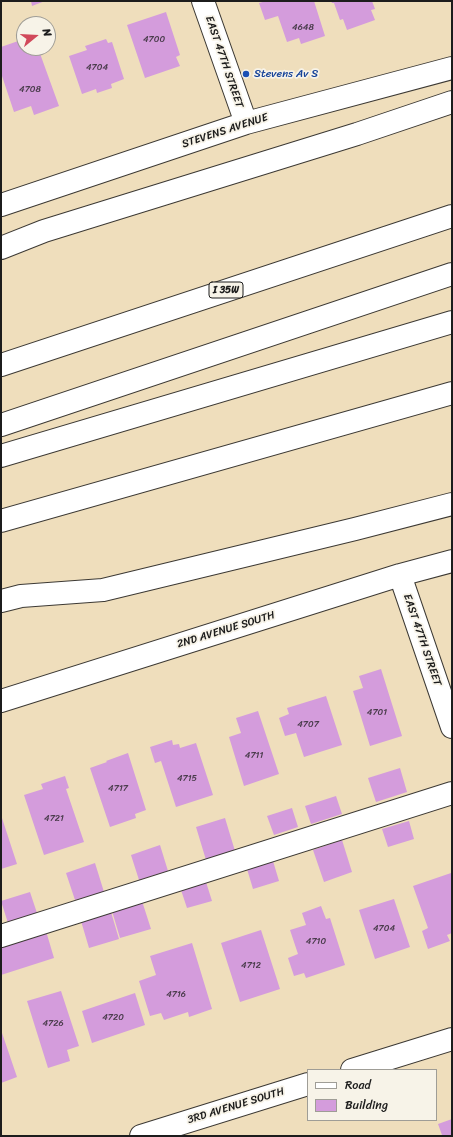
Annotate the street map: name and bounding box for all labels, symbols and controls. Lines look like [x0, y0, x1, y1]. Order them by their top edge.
street label: EAST 47TH STREET [202, 14, 246, 110]
north arrow [16, 16, 56, 56]
house number: 4648 [292, 23, 314, 33]
text: N [37, 26, 57, 39]
house number: 4700 [143, 35, 165, 45]
house number: 4704 [86, 63, 108, 73]
place label: Stevens Av S [254, 67, 318, 81]
marker: Stevens Av S [241, 69, 251, 79]
house number: 4708 [19, 85, 41, 95]
street label: STEVENS AVENUE [180, 111, 270, 151]
road number: I 35W [209, 282, 243, 298]
street label: EAST 47TH STREET [400, 592, 444, 688]
street label: 2ND AVENUE SOUTH [175, 609, 277, 651]
house number: 4701 [367, 708, 387, 718]
house number: 4707 [297, 720, 319, 730]
house number: 4711 [245, 751, 263, 761]
house number: 4715 [177, 774, 197, 784]
house number: 4717 [108, 784, 128, 794]
house number: 4721 [44, 814, 64, 824]
house number: 4704 [373, 924, 395, 934]
house number: 4710 [306, 937, 326, 947]
house number: 4712 [241, 961, 261, 971]
house number: 4716 [166, 990, 186, 1000]
house number: 4720 [102, 1013, 124, 1023]
house number: 4726 [42, 1019, 64, 1029]
legend [307, 1069, 437, 1121]
text: Road [345, 1074, 371, 1096]
street label: 3RD AVENUE SOUTH [186, 1085, 286, 1127]
text: Building [345, 1094, 388, 1116]

